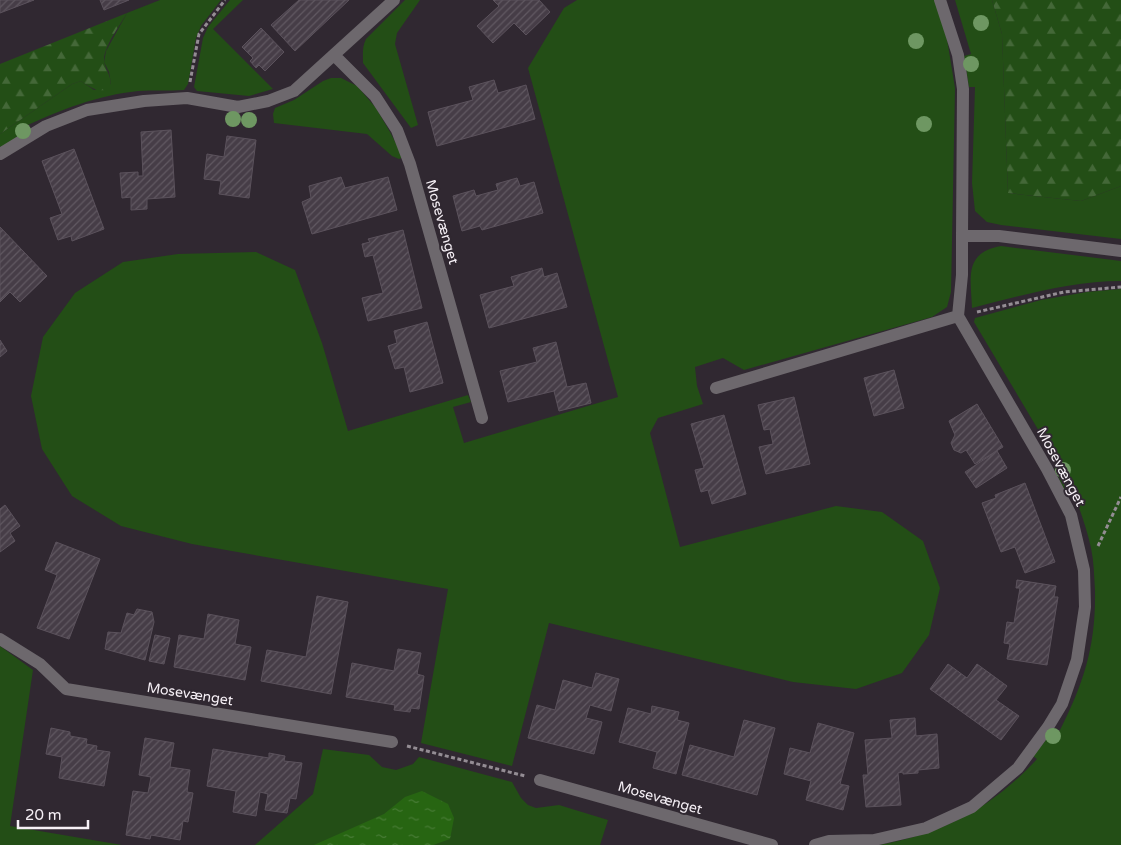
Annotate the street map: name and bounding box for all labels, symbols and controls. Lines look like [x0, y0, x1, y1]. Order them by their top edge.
street label: Mosevænget [422, 178, 462, 267]
street label: Mosevænget [1033, 425, 1089, 510]
street label: Mosevænget [146, 679, 235, 709]
street label: Mosevænget [616, 778, 705, 818]
scale bar [18, 798, 88, 830]
text: 20 m [25, 806, 62, 824]

